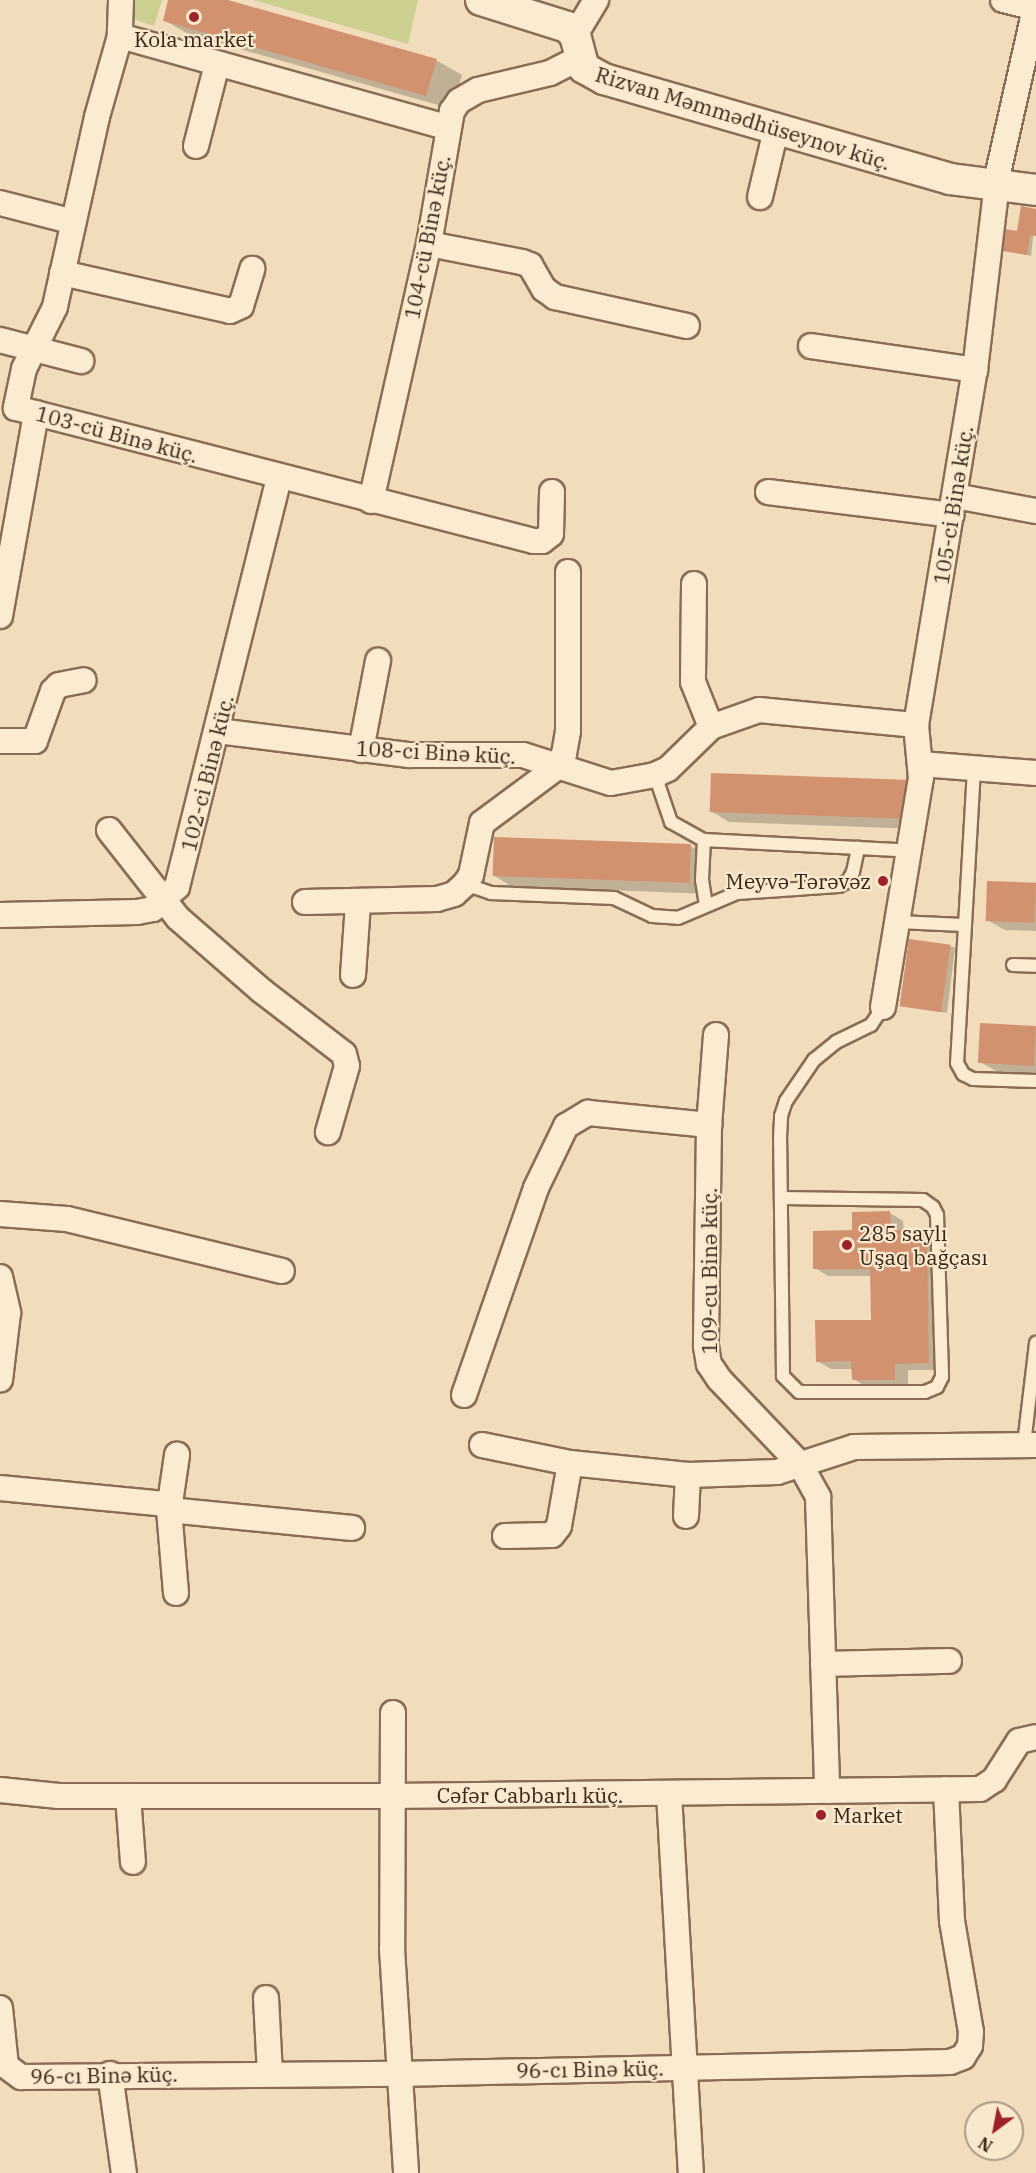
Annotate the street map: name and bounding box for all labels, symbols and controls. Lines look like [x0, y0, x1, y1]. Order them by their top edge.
marker: Kola market [187, 10, 201, 24]
place label: Kola market [134, 26, 254, 52]
street label: Rizvan Məmmədhüseynov küç. [593, 61, 893, 175]
street label: 104-cü Binə küç. [399, 153, 455, 321]
street label: 103-cü Binə küç. [33, 400, 201, 468]
street label: 105-ci Binə küç. [928, 424, 978, 586]
street label: 102-ci Binə küç. [175, 692, 239, 854]
street label: 108-ci Binə küç. [355, 735, 517, 769]
place label: Meyvə Tərəvəz [726, 868, 871, 894]
marker: Meyvə Tərəvəz [876, 874, 890, 888]
street label: 109-cu Binə küç. [696, 1188, 722, 1354]
place label: 285 saylı Uşaq bağçası [859, 1220, 988, 1270]
marker: 285 saylı Uşaq bağçası [840, 1238, 854, 1252]
street label: Cəfər Cabbarlı küç. [437, 1782, 623, 1808]
place label: Market [833, 1802, 903, 1828]
marker: Market [814, 1808, 828, 1822]
street label: 96-cı Binə küç. [516, 2055, 664, 2083]
street label: 96-cı Binə küç. [30, 2061, 178, 2089]
north arrow [964, 2101, 1024, 2161]
text: N [975, 2133, 996, 2156]

